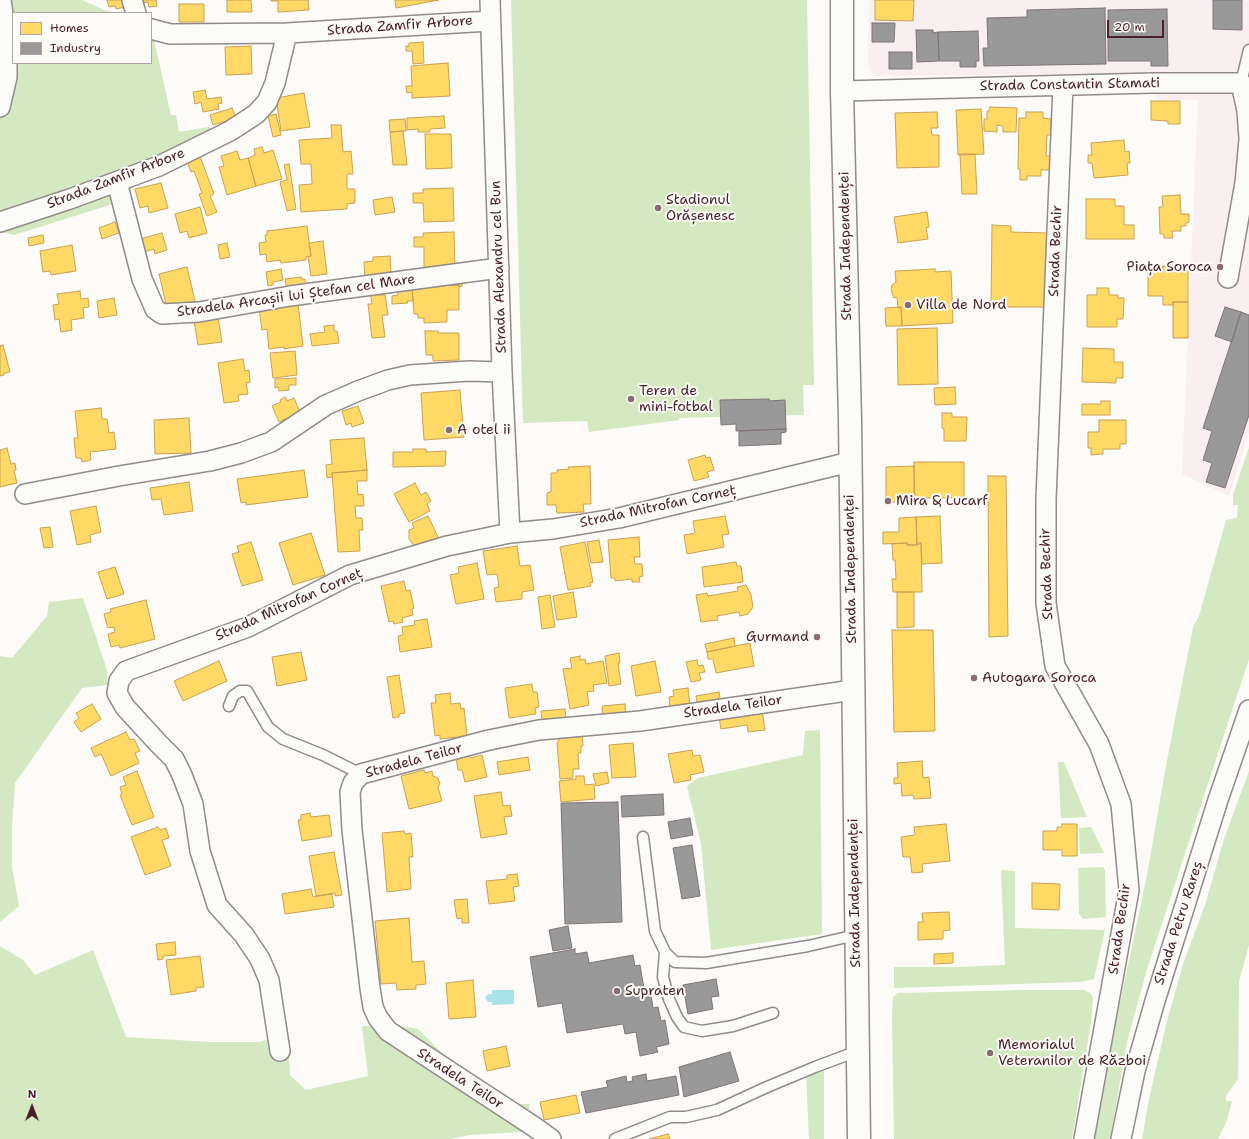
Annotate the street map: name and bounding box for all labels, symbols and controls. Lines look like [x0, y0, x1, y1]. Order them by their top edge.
legend [12, 12, 152, 64]
scale bar [1109, 12, 1166, 38]
street label: Strada Zamfir Arbore [327, 13, 473, 39]
text: 20 m [1114, 19, 1145, 35]
text: Homes [50, 20, 89, 36]
text: Industry [50, 40, 101, 56]
street label: Strada Constantin Stamati [980, 75, 1160, 95]
street label: Strada Zamfir Arbore [45, 145, 187, 213]
street label: Strada Independenței [836, 171, 856, 321]
street label: Strada Alexandru cel Bun [488, 180, 510, 354]
place label: Stadionul Orășenesc [666, 192, 735, 224]
marker: Stadionul Orășenesc [653, 203, 663, 213]
street label: Strada Bechir [1046, 205, 1066, 297]
place label: Piața Soroca [1127, 259, 1212, 275]
marker: Piața Soroca [1215, 262, 1225, 272]
street label: Stradela Arcașii lui Ștefan cel Mare [176, 271, 416, 321]
place label: Villa de Nord [916, 297, 1006, 313]
marker: Villa de Nord [903, 300, 913, 310]
place label: Teren de mini-fotbal [639, 383, 713, 416]
marker: Teren de mini-fotbal [626, 394, 636, 404]
place label: A otel ii [457, 422, 511, 438]
marker: A otel ii [444, 425, 454, 435]
street label: Strada Mitrofan Corneț [578, 482, 738, 532]
place label: Mira & Lucarf [896, 493, 988, 509]
street label: Strada Independenței [841, 494, 861, 644]
marker: Mira & Lucarf [883, 496, 893, 506]
street label: Strada Bechir [1037, 528, 1057, 620]
street label: Strada Mitrofan Corneț [213, 565, 365, 645]
place label: Gurmand [746, 629, 809, 645]
marker: Gurmand [812, 632, 822, 642]
place label: Autogara Soroca [982, 670, 1096, 686]
marker: Autogara Soroca [969, 673, 979, 683]
street label: Stradela Teilor [683, 692, 783, 722]
street label: Stradela Teilor [364, 740, 464, 782]
street label: Strada Independenței [845, 818, 865, 968]
street label: Strada Petru Rareș [1151, 859, 1207, 987]
street label: Strada Bechir [1105, 882, 1135, 976]
place label: Supraten [625, 983, 685, 999]
marker: Supraten [612, 986, 622, 996]
place label: Memorialul Veteranilor de Război [998, 1037, 1146, 1070]
street label: Stradela Teilor [414, 1045, 506, 1113]
marker: Memorialul Veteranilor de Război [985, 1048, 995, 1058]
north arrow [12, 1087, 52, 1127]
text: N [28, 1087, 36, 1102]

